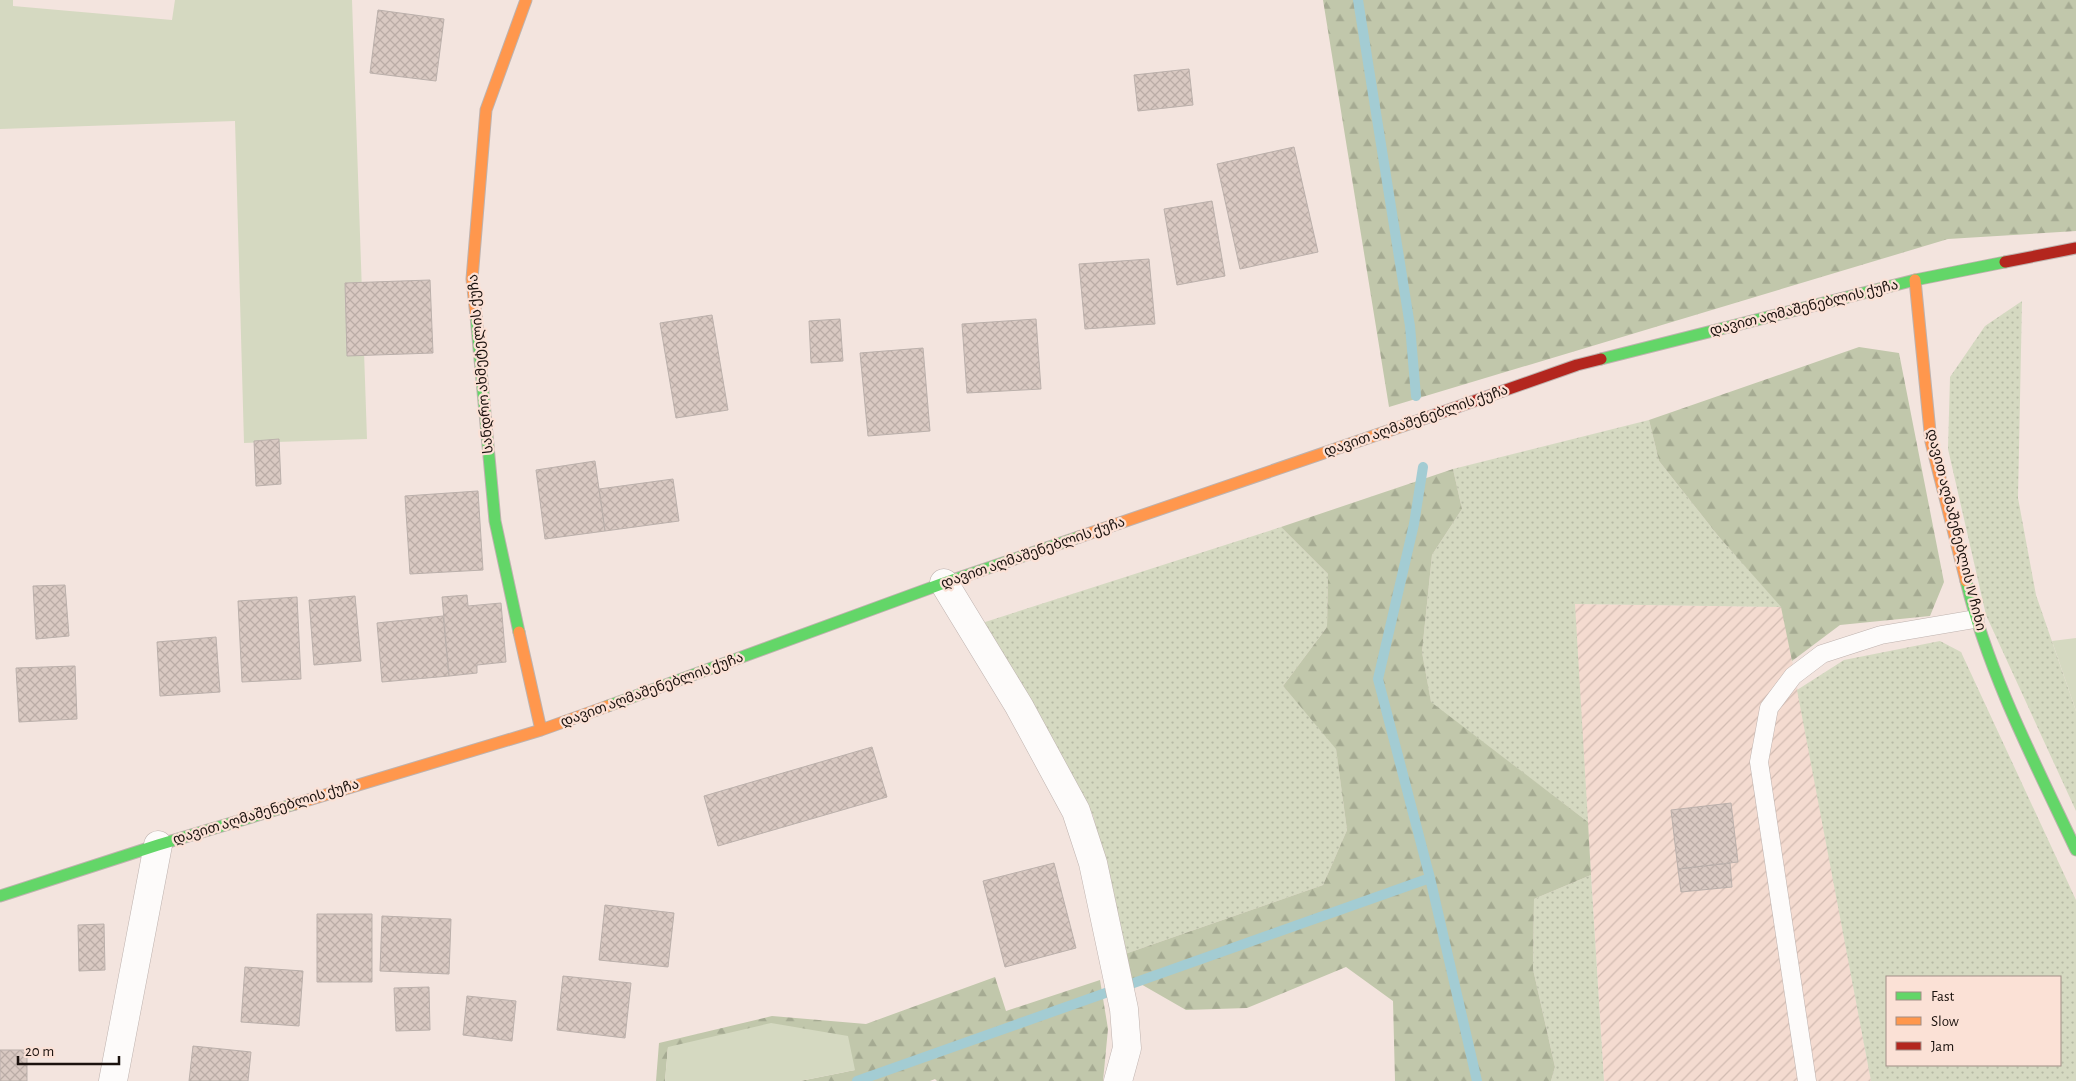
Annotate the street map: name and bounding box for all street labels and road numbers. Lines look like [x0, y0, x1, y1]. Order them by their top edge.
street label: სანდრო ახმეტელის ქუჩა [465, 274, 497, 454]
street label: დავით აღმაშენებლის ქუჩა [1708, 278, 1900, 339]
street label: დავით აღმაშენებლის ქუჩა [1322, 383, 1510, 460]
street label: დავით აღმაშენებლის IV ჩიხი [1923, 428, 1988, 633]
street label: დავით აღმაშენებლის ქუჩა [939, 515, 1127, 592]
street label: დავით აღმაშენებლის ქუჩა [559, 650, 746, 731]
street label: დავით აღმაშენებლის ქუჩა [171, 777, 361, 848]

